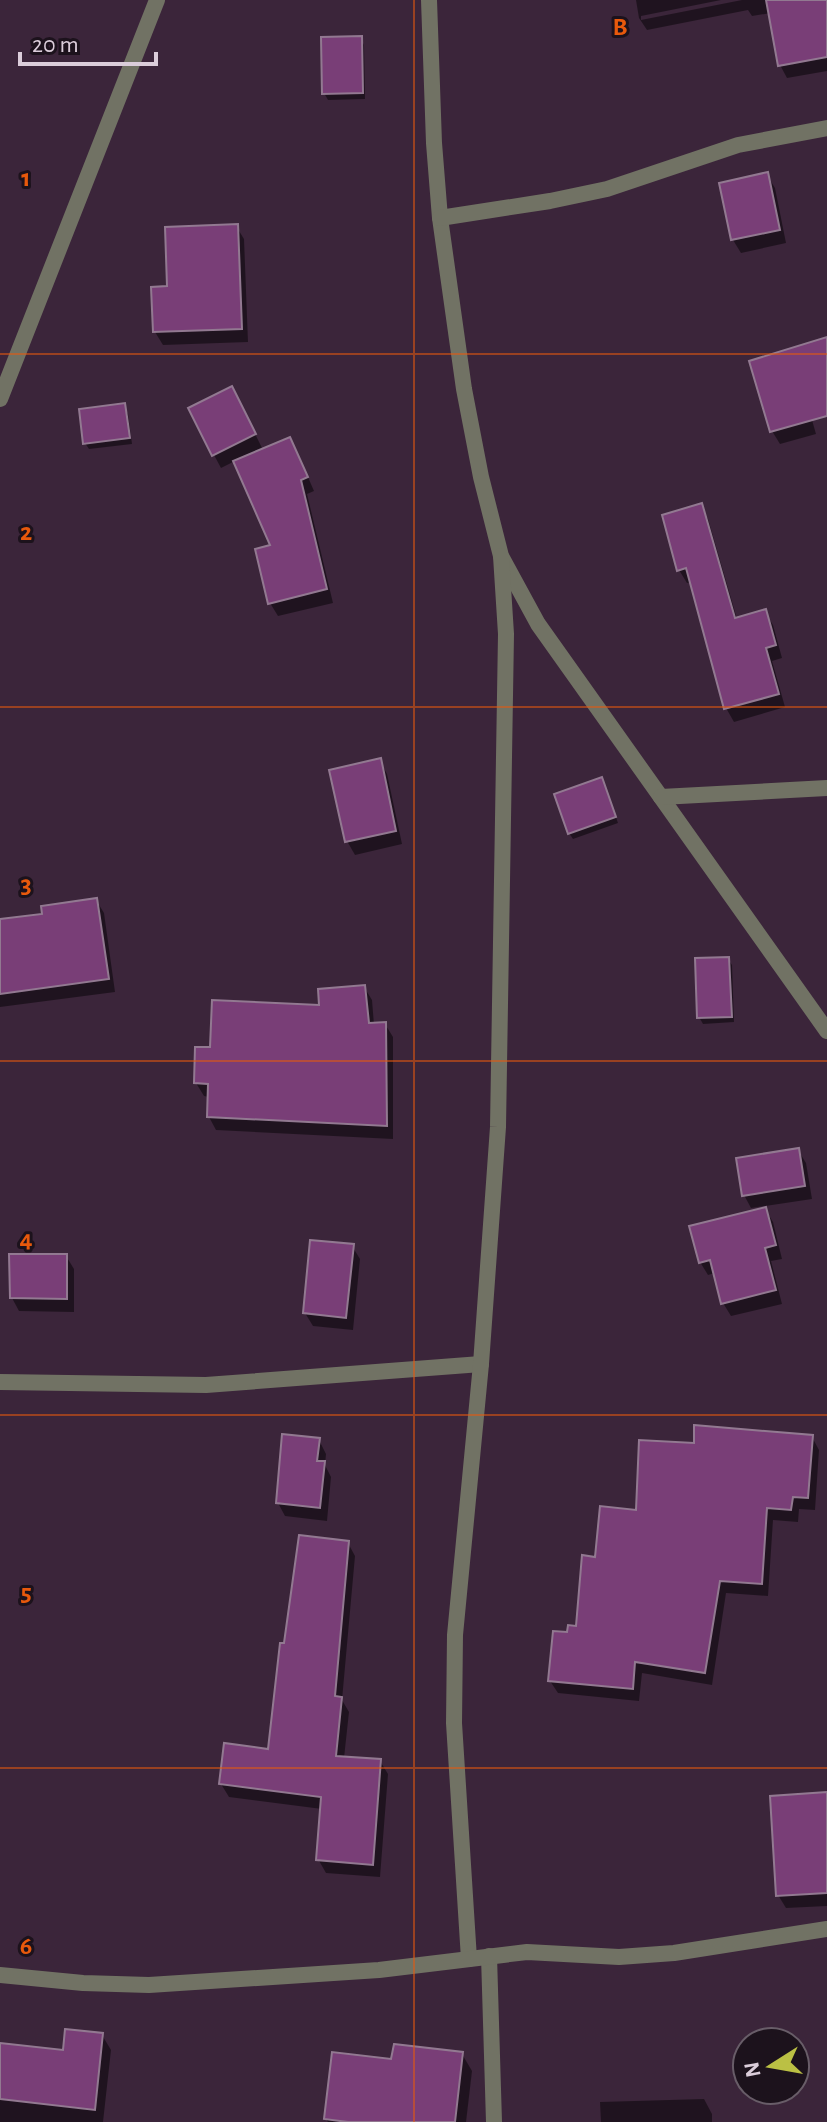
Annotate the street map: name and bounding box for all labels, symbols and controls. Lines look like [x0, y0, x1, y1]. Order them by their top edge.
text: B [612, 14, 628, 40]
scale bar [20, 16, 156, 66]
text: 20 m [32, 33, 79, 57]
text: 1 [21, 165, 31, 191]
text: 2 [20, 519, 32, 545]
text: 3 [20, 872, 32, 898]
text: 4 [19, 1226, 33, 1252]
text: 5 [20, 1580, 32, 1606]
text: 6 [20, 1933, 32, 1959]
north arrow [731, 2026, 811, 2106]
text: N [740, 2060, 765, 2079]

